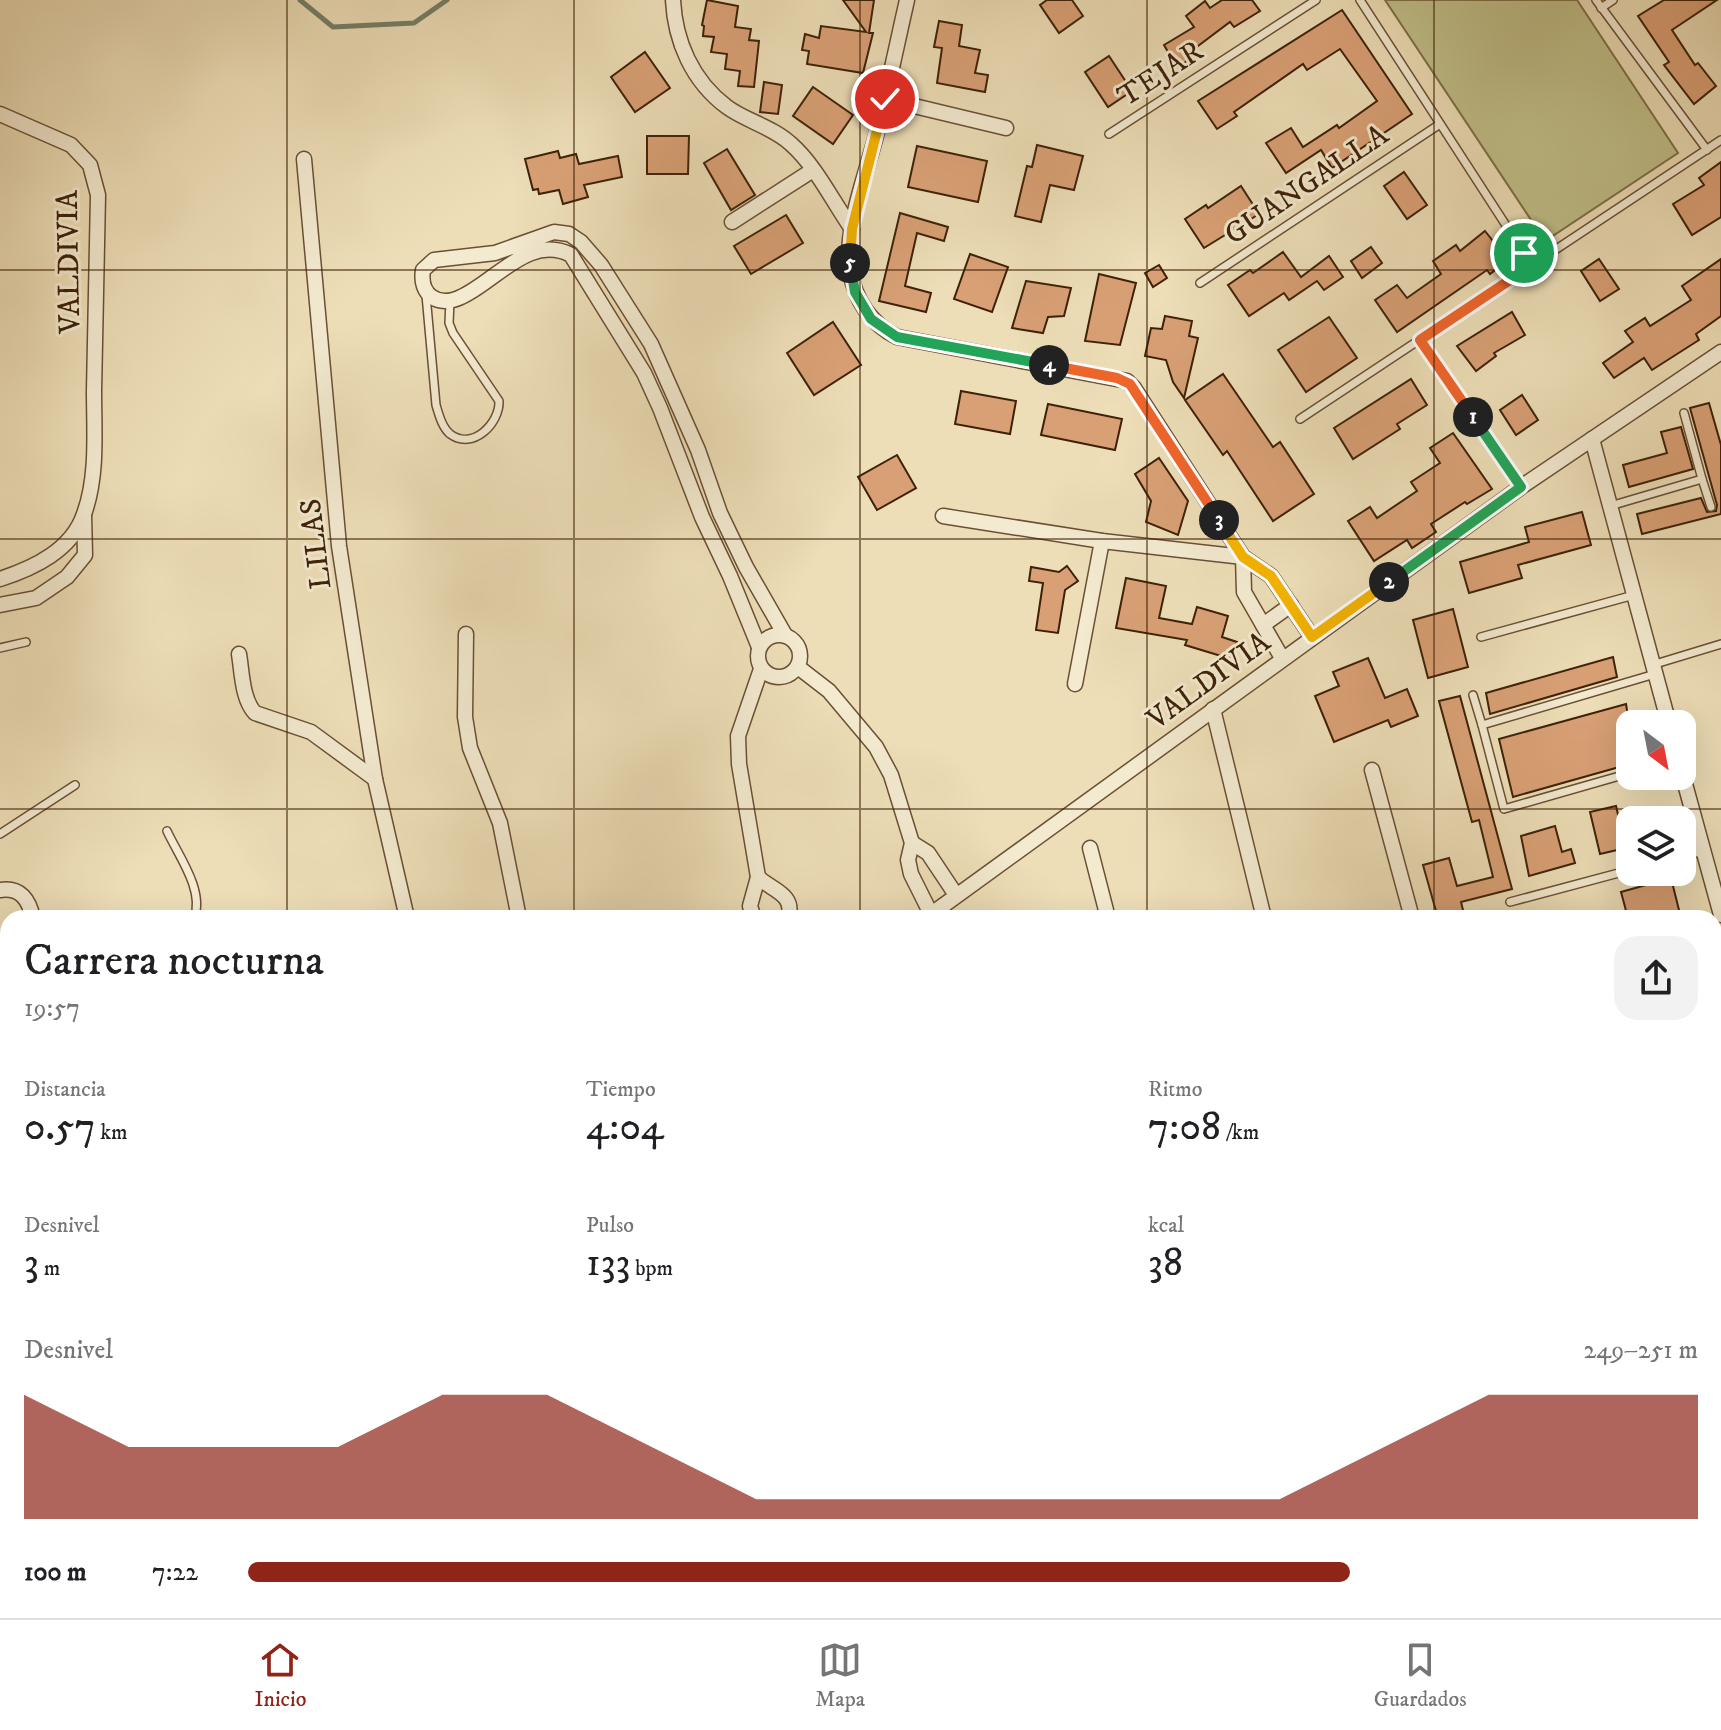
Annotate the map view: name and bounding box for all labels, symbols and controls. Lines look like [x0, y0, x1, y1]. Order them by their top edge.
street label: TEJAR [1111, 33, 1211, 116]
pin [851, 65, 919, 133]
icon: check [863, 77, 907, 121]
street label: GUANGALLA [1218, 116, 1397, 254]
street label: VALDIVIA [50, 189, 89, 335]
pin [1490, 219, 1558, 287]
icon: arrive [1502, 231, 1546, 275]
pin: 5 [830, 243, 870, 283]
text: 5 [845, 249, 855, 276]
pin: 4 [1029, 345, 1069, 385]
text: 4 [1043, 351, 1055, 378]
pin: 1 [1453, 397, 1493, 437]
text: 1 [1469, 403, 1477, 430]
street label: LILAS [293, 496, 340, 591]
pin: 3 [1199, 500, 1239, 540]
text: 3 [1215, 506, 1223, 533]
pin: 2 [1369, 562, 1409, 602]
text: 2 [1384, 568, 1394, 595]
street label: VALDIVIA [1139, 624, 1278, 739]
north arrow [1616, 710, 1696, 790]
map controls [1616, 710, 1696, 886]
button: layers [1616, 806, 1696, 886]
text: Carrera nocturna [24, 934, 324, 989]
button: share [1614, 936, 1698, 1020]
text: 19:57 [24, 992, 80, 1025]
text: Distancia [24, 1076, 106, 1103]
text: Tiempo [586, 1076, 656, 1103]
text: Ritmo [1148, 1076, 1202, 1103]
text: 0.57 [24, 1103, 95, 1153]
text: 4:04 [586, 1103, 664, 1153]
text: 7:08 [1148, 1103, 1221, 1153]
text: km [95, 1119, 128, 1146]
text: /km [1221, 1119, 1259, 1146]
text: Desnivel [24, 1212, 99, 1239]
text: Pulso [586, 1212, 634, 1239]
text: kcal [1148, 1212, 1184, 1239]
text: 3 [24, 1239, 39, 1289]
text: 133 [586, 1239, 631, 1289]
text: 38 [1148, 1239, 1183, 1289]
text: m [39, 1255, 60, 1282]
text: bpm [631, 1255, 673, 1282]
text: Desnivel [24, 1334, 113, 1367]
text: 249–251 m [1583, 1334, 1698, 1367]
text: 100 m [24, 1556, 87, 1589]
text: 7:22 [152, 1556, 198, 1589]
tab: Inicio [254, 1638, 306, 1713]
tab: Mapa [815, 1638, 865, 1713]
tab: Guardados [1374, 1638, 1467, 1713]

